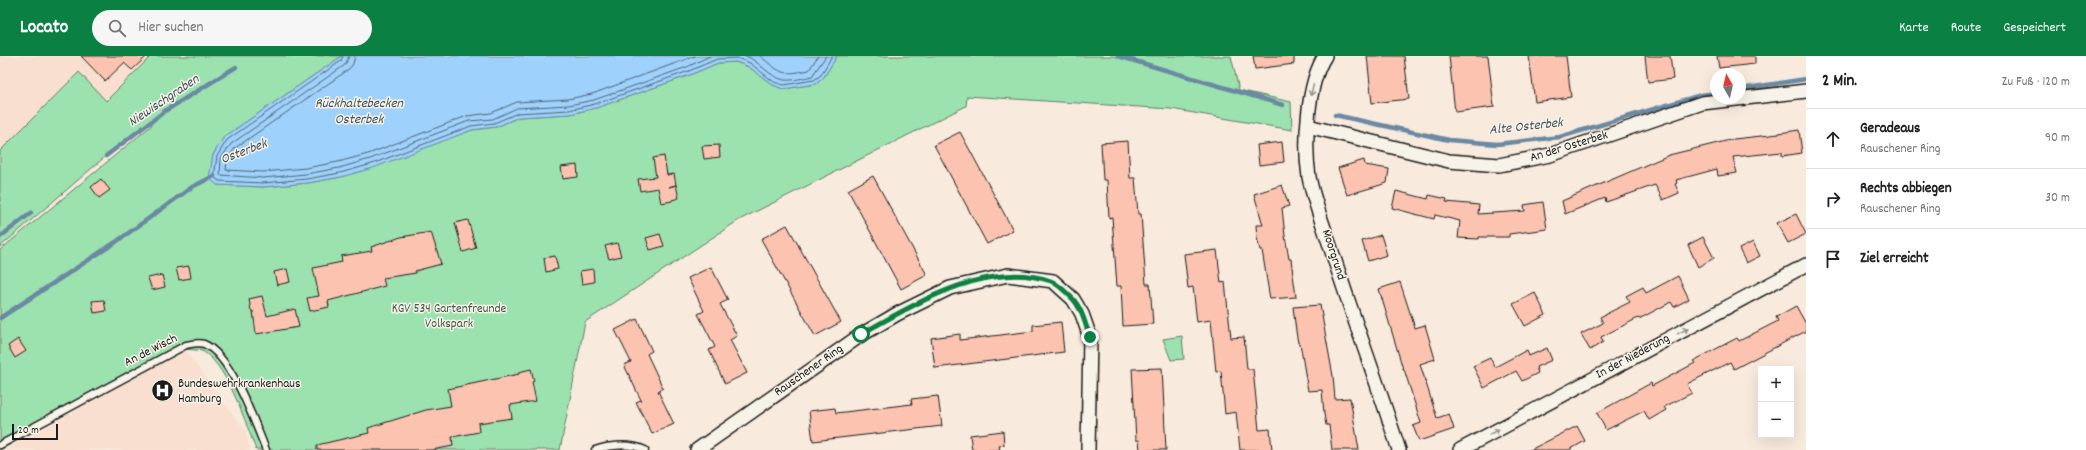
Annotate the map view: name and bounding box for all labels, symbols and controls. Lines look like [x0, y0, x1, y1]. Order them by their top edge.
search box [92, 10, 372, 46]
text: Locato [20, 15, 68, 42]
icon: search [106, 17, 128, 39]
text: Hier suchen [138, 17, 204, 39]
text: Karte [1899, 18, 1929, 38]
text: Route [1951, 18, 1981, 38]
text: Gespeichert [2003, 18, 2066, 38]
north arrow [1710, 68, 1746, 104]
water label: Niewischgraben [125, 70, 204, 132]
text: 2 Min. [1822, 70, 1857, 94]
text: Zu Fuß · 120 m [2002, 73, 2070, 92]
one-way arrow [1308, 83, 1316, 96]
water label: Rückhaltebecken Osterbek [315, 94, 404, 130]
water label: Alte Osterbek [1488, 113, 1565, 141]
text: Geradeaus [1860, 118, 1920, 140]
street label: An der Osterbek [1528, 126, 1610, 168]
icon: ahead [1822, 128, 1844, 150]
text: 90 m [2045, 129, 2070, 148]
water label: Osterbek [218, 134, 271, 170]
text: Rauschener Ring [1860, 140, 1940, 159]
text: Rechts abbiegen [1860, 178, 1952, 200]
icon: right [1822, 188, 1844, 210]
text: 30 m [2045, 189, 2070, 208]
text: Rauschener Ring [1860, 200, 1940, 219]
street label: Moorgrund [1316, 227, 1350, 283]
icon: arrive [1822, 248, 1844, 270]
text: Ziel erreicht [1860, 248, 1928, 270]
park label: KGV 534 Gartenfreunde Volkspark [392, 300, 507, 334]
route start [852, 325, 870, 343]
one-way arrow [1677, 326, 1689, 334]
route end [1081, 328, 1099, 346]
street label: An de Wisch [121, 329, 181, 372]
street label: In der Niederung [1593, 329, 1674, 384]
street label: Rauschener Ring [771, 340, 848, 402]
map controls [1758, 366, 1794, 438]
button: + [1758, 366, 1794, 402]
place label: Bundeswehrkrankenhaus Hamburg [178, 375, 300, 409]
hospital icon: Bundeswehrkrankenhaus Hamburg [150, 378, 176, 404]
button: − [1758, 402, 1794, 438]
scale bar [12, 422, 58, 441]
text: 20 m [18, 423, 39, 439]
one-way arrow [1488, 427, 1500, 435]

